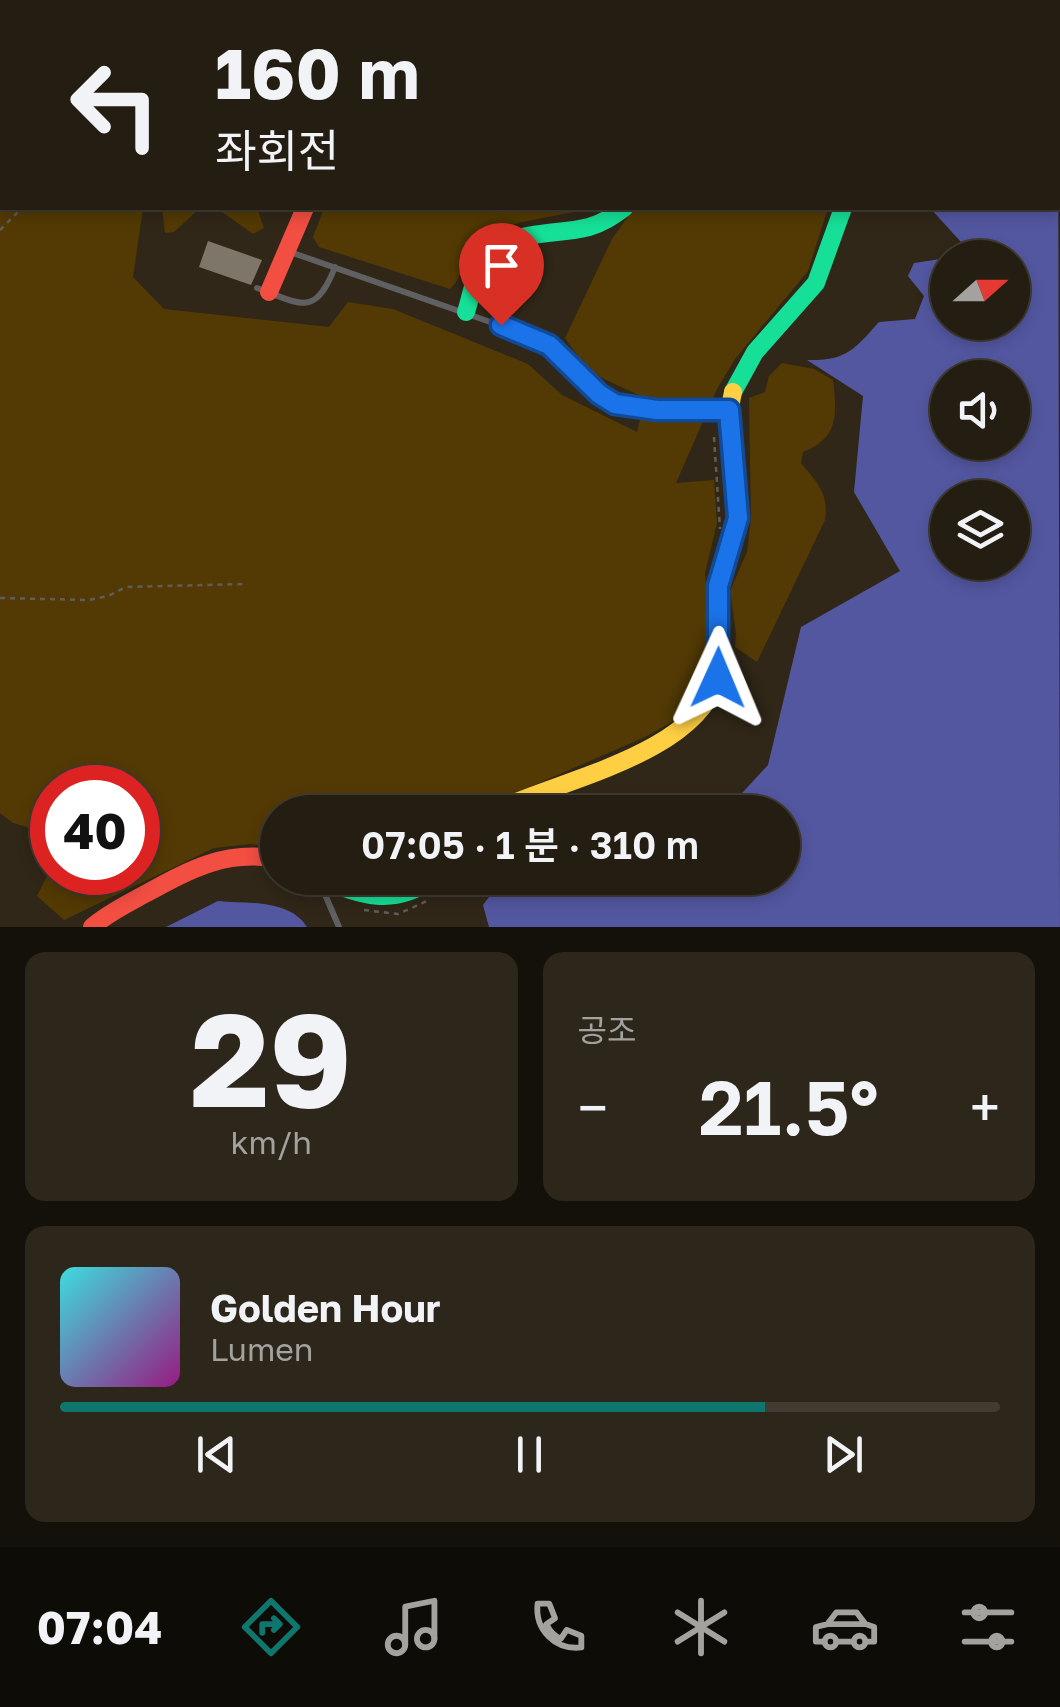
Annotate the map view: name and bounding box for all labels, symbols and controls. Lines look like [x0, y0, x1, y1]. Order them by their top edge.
text: 160 m [215, 30, 420, 114]
icon: left [50, 40, 180, 170]
text: 좌회전 [215, 123, 339, 177]
pin [459, 223, 544, 326]
icon: arrive [474, 238, 529, 293]
north arrow [930, 240, 1030, 340]
map controls [930, 240, 1030, 580]
button: sound [930, 360, 1030, 460]
button: layers [930, 480, 1030, 580]
position arrow [666, 626, 770, 730]
speed limit sign: 40 [30, 765, 160, 895]
text: 07:05 · 1 분 · 310 m [361, 822, 699, 867]
text: 29 [190, 980, 352, 1136]
text: 공조 [578, 1011, 636, 1049]
text: 21.5° [699, 1061, 879, 1152]
text: − [578, 1074, 608, 1140]
text: + [970, 1074, 1000, 1140]
text: km/h [231, 1123, 312, 1161]
text: Golden Hour [210, 1285, 441, 1330]
text: Lumen [210, 1330, 314, 1368]
icon: previous [189, 1427, 244, 1482]
icon: pause [502, 1427, 557, 1482]
icon: next [816, 1427, 871, 1482]
icon: directions [236, 1592, 306, 1662]
icon: music [379, 1592, 449, 1662]
icon: phone [523, 1592, 593, 1662]
icon: climate [666, 1592, 736, 1662]
icon: car [810, 1592, 880, 1662]
icon: filters [953, 1592, 1023, 1662]
text: 07:04 [37, 1600, 162, 1654]

